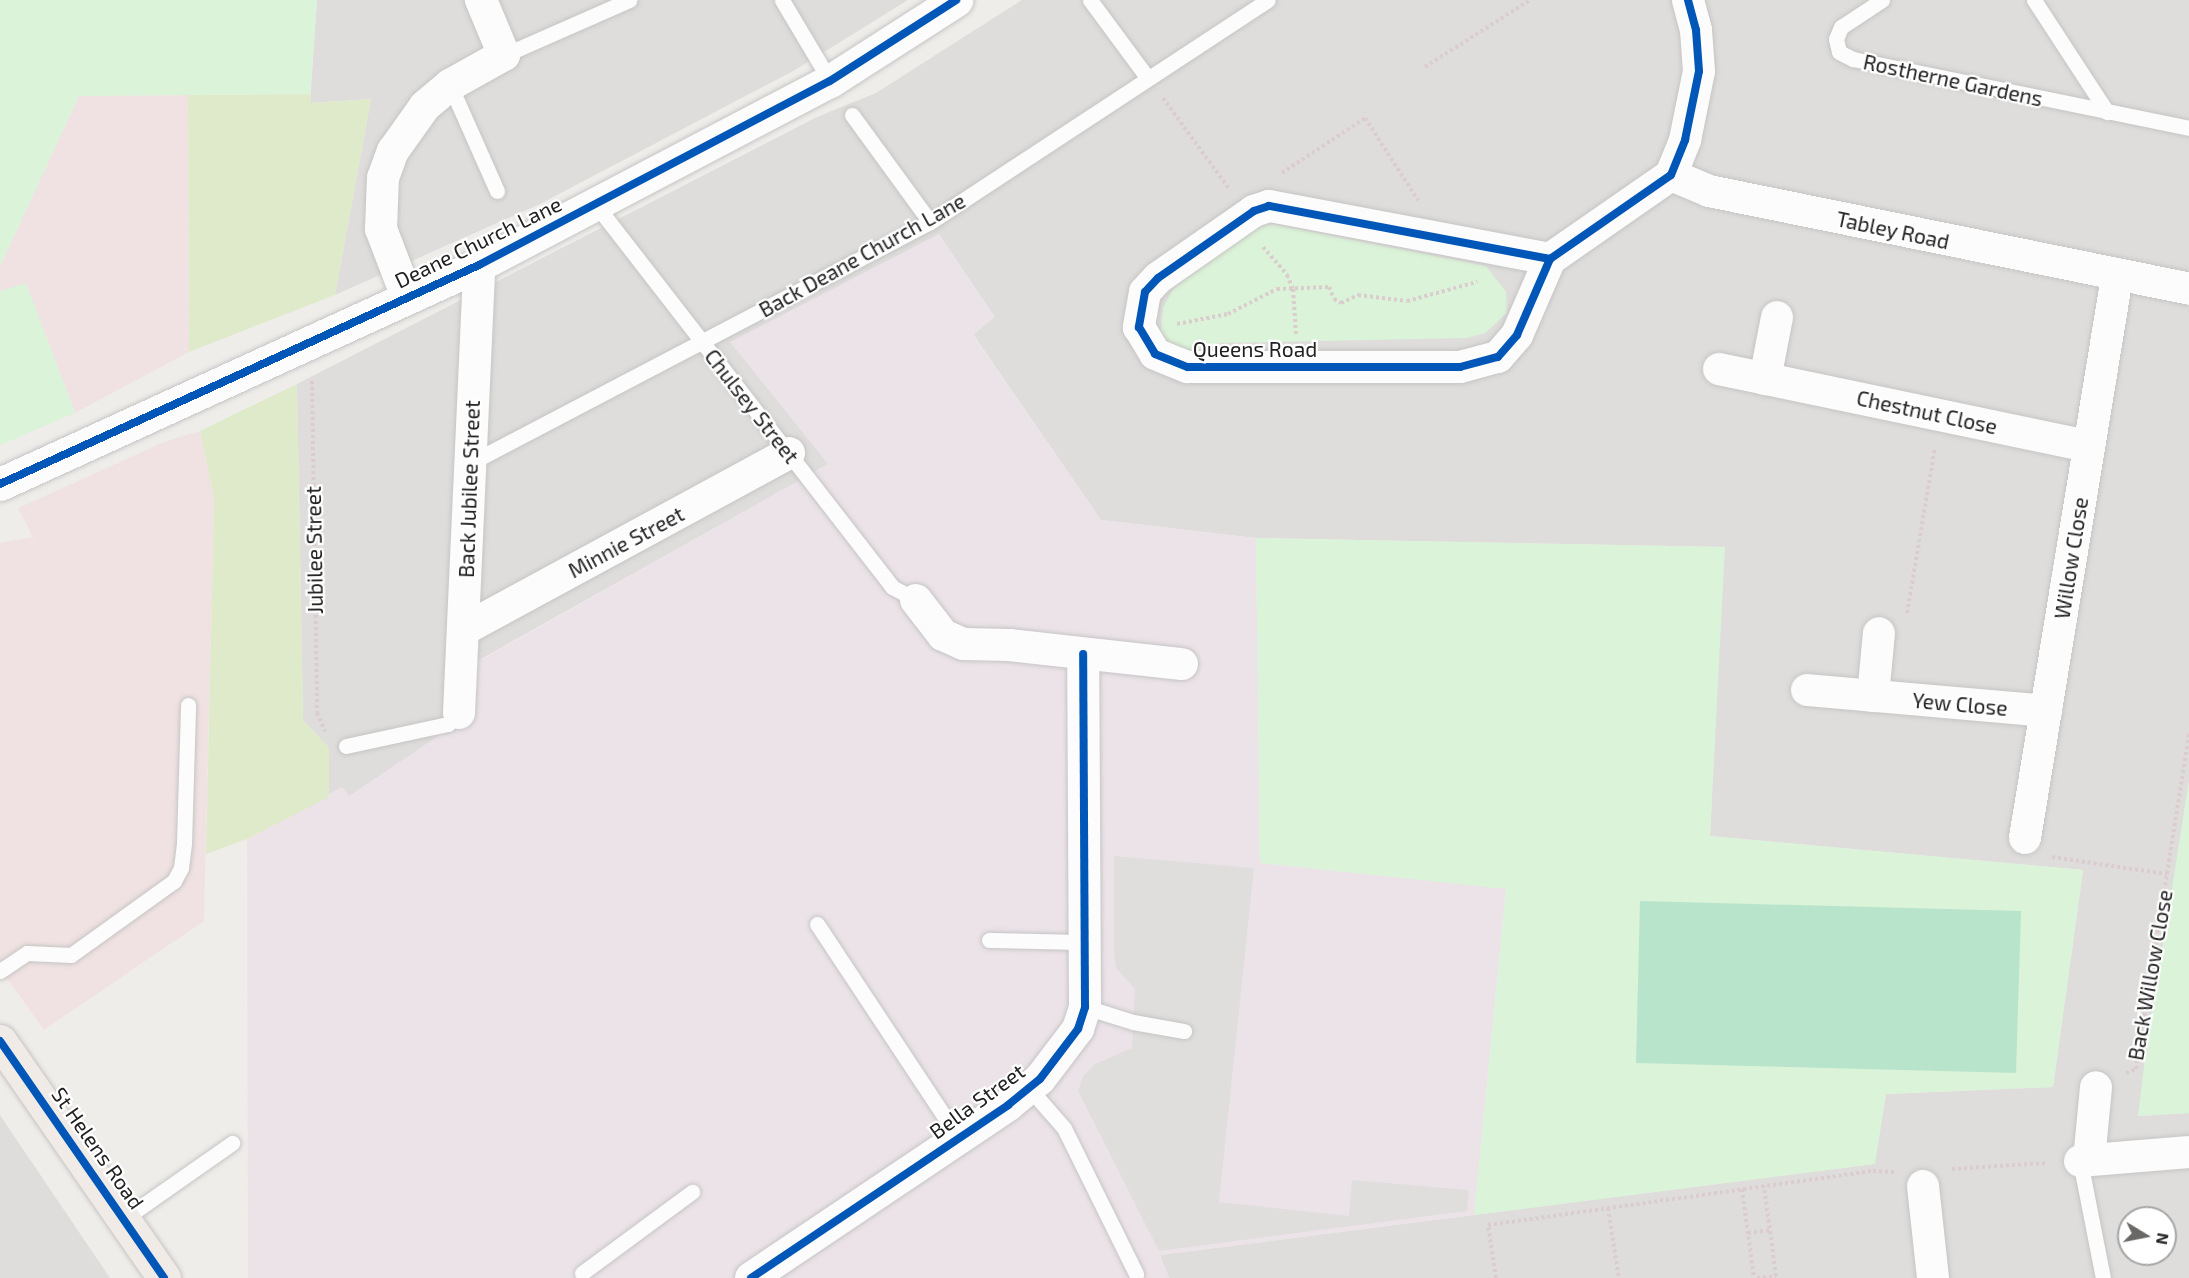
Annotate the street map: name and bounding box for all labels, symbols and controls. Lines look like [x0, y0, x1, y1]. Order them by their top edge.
street label: Rostherne Gardens [1861, 49, 2045, 111]
street label: Back Deane Church Lane [754, 188, 970, 322]
street label: Deane Church Lane [391, 191, 565, 293]
street label: Tabley Road [1834, 206, 1952, 254]
street label: Queens Road [1193, 336, 1317, 362]
street label: Chulsey Street [699, 344, 805, 468]
street label: Chestnut Close [1854, 385, 2000, 439]
street label: Back Jubilee Street [453, 399, 485, 579]
street label: Jubilee Street [300, 486, 328, 614]
street label: Willow Close [2049, 495, 2093, 621]
street label: Minnie Street [564, 501, 688, 583]
street label: Yew Close [1911, 687, 2009, 721]
street label: Back Willow Close [2123, 887, 2177, 1063]
street label: Bella Street [925, 1058, 1029, 1144]
street label: St Helens Road [47, 1082, 149, 1214]
north arrow [2117, 1206, 2177, 1266]
text: N [2153, 1232, 2174, 1246]

